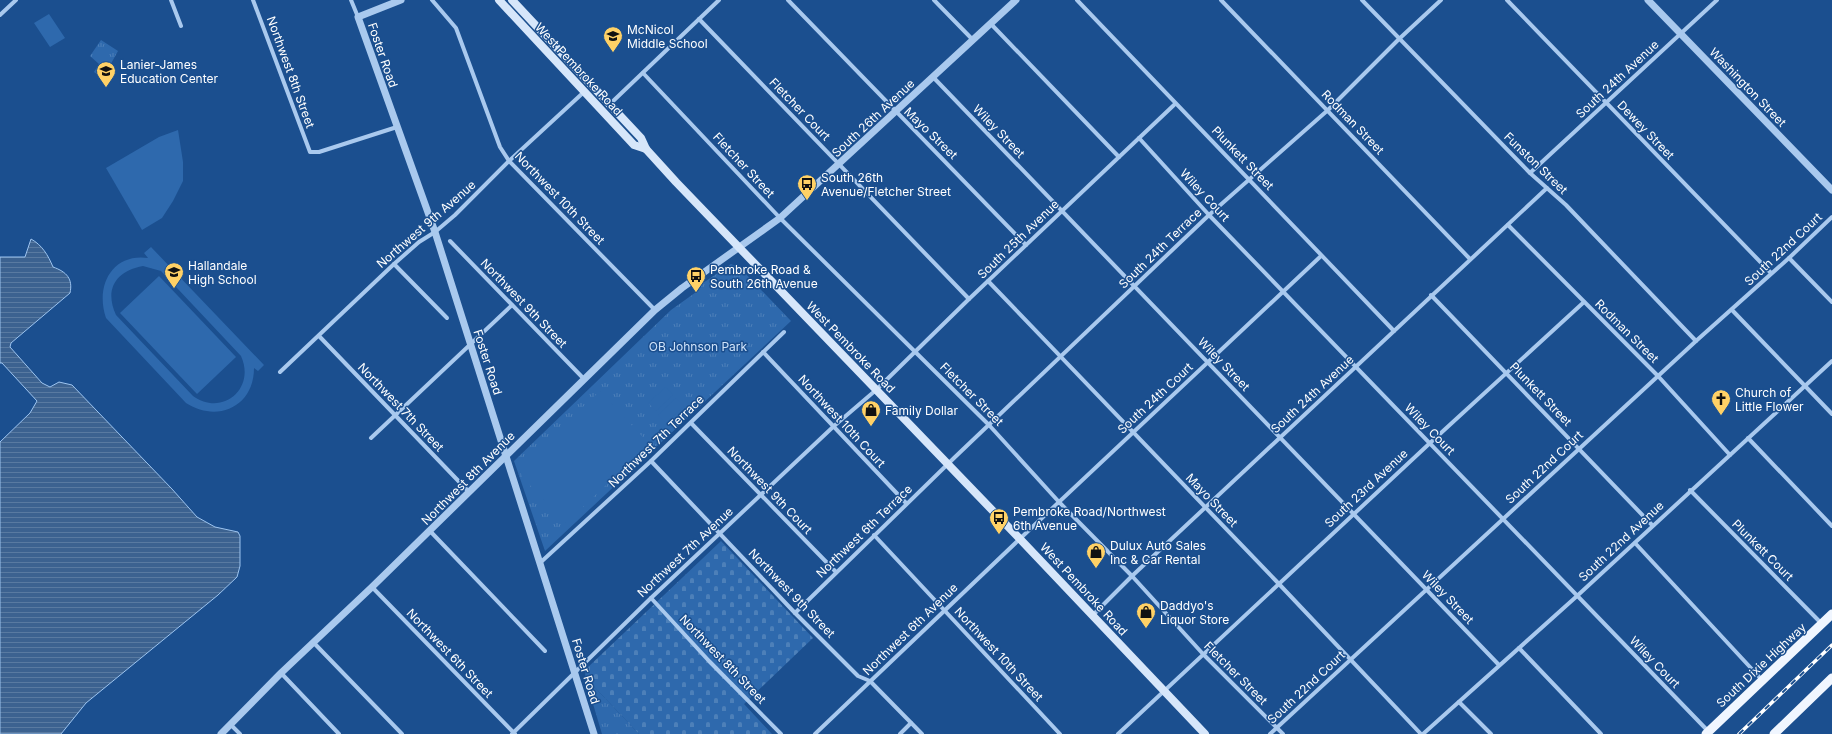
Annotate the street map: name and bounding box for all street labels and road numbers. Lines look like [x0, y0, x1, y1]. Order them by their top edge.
street label: Northwest 8th Street [264, 14, 318, 130]
street label: West Pembroke Road [532, 19, 626, 119]
street label: Foster Road [365, 21, 401, 89]
street label: South 24th Avenue [1572, 37, 1662, 121]
street label: Washington Street [1706, 44, 1790, 130]
street label: Fletcher Court [766, 75, 834, 144]
street label: South 26th Avenue [829, 76, 917, 160]
street label: Rodman Street [1319, 87, 1388, 157]
street label: Dewey Street [1614, 98, 1678, 163]
street label: Wiley Street [970, 101, 1028, 161]
street label: Mayo Street [901, 104, 961, 162]
street label: Plunkett Street [1209, 123, 1277, 193]
street label: Fletcher Street [710, 129, 778, 201]
street label: Funston Street [1501, 129, 1571, 197]
street label: Northwest 10th Street [512, 149, 608, 248]
street label: Wiley Court [1177, 166, 1233, 224]
street label: Northwest 9th Avenue [373, 177, 479, 271]
street label: South 25th Avenue [974, 196, 1062, 282]
street label: South 24th Terrace [1115, 205, 1205, 291]
street label: South 22nd Court [1741, 209, 1825, 289]
street label: Northwest 9th Street [478, 255, 570, 351]
street label: Rodman Street [1592, 296, 1662, 366]
street label: West Pembroke Road [803, 298, 899, 396]
street label: Foster Road [470, 327, 506, 397]
street label: Wiley Street [1195, 334, 1253, 394]
street label: South 24th Avenue [1267, 352, 1357, 436]
street label: Fletcher Street [937, 359, 1007, 429]
street label: South 24th Court [1114, 359, 1196, 437]
street label: Plunkett Street [1507, 359, 1575, 429]
street label: Northwest 7th Street [355, 360, 447, 454]
street label: Northwest 10th Court [795, 372, 889, 470]
street label: Northwest 7th Terrace [605, 391, 707, 491]
street label: Wiley Court [1402, 400, 1458, 458]
street label: South 22nd Court [1502, 427, 1586, 507]
street label: Northwest 8th Avenue [418, 428, 518, 528]
street label: Northwest 9th Court [724, 443, 816, 537]
street label: South 23rd Avenue [1321, 446, 1411, 530]
street label: Mayo Street [1183, 470, 1241, 530]
street label: Northwest 6th Terrace [813, 481, 915, 581]
street label: South 22nd Avenue [1575, 498, 1667, 584]
street label: Northwest 7th Avenue [634, 504, 736, 600]
street label: Plunkett Court [1729, 516, 1797, 584]
street label: West Pembroke Road [1037, 539, 1131, 639]
street label: Northwest 9th Street [746, 545, 838, 641]
street label: Wiley Street [1419, 567, 1477, 627]
street label: Northwest 6th Avenue [859, 580, 961, 678]
street label: Northwest 10th Street [952, 604, 1047, 704]
street label: Northwest 6th Street [404, 605, 496, 701]
street label: Northwest 8th Street [677, 611, 769, 707]
street label: South Dixie Highway [1713, 619, 1809, 710]
street label: Wiley Court [1627, 633, 1683, 691]
street label: Foster Road [569, 636, 603, 706]
street label: Fletcher Street [1201, 638, 1271, 708]
street label: South 22nd Court [1264, 647, 1348, 727]

